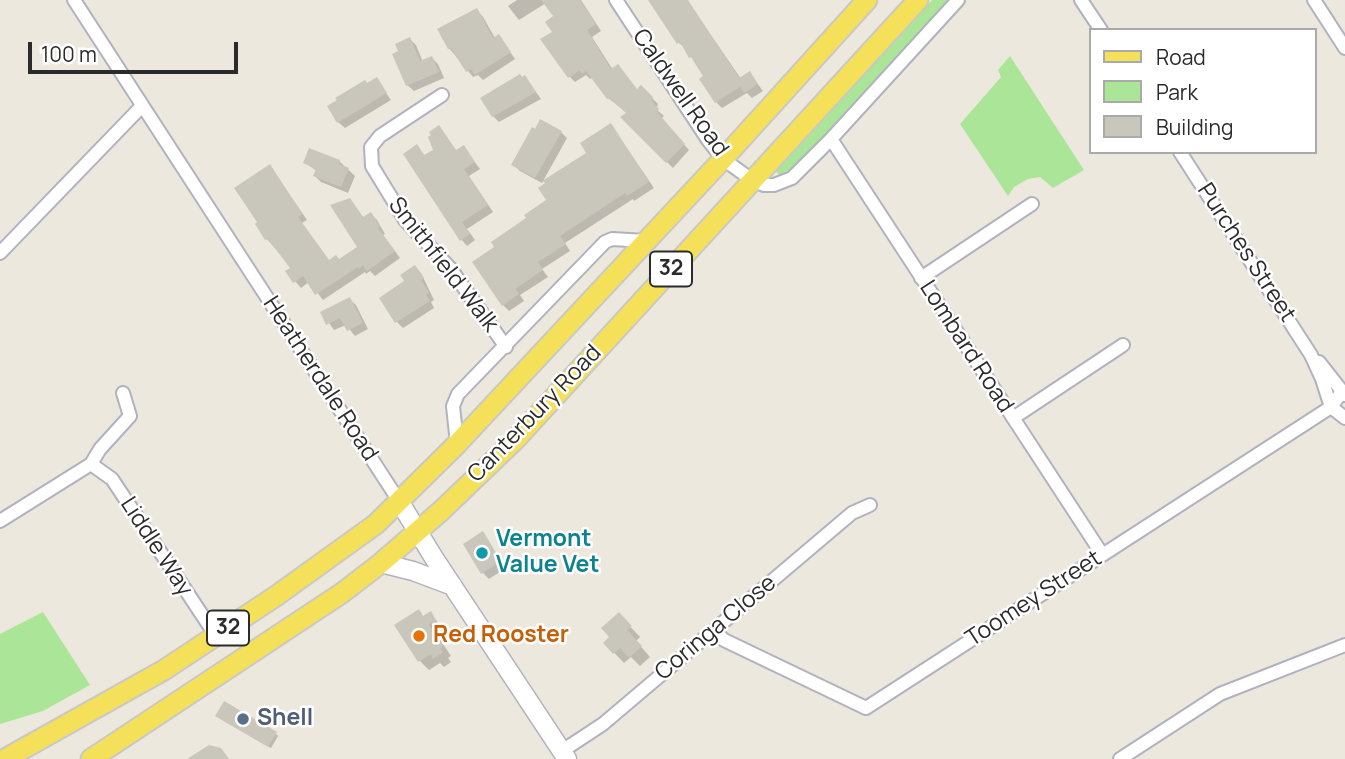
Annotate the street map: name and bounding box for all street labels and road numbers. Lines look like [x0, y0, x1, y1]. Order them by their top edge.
street label: Caldwell Road [626, 24, 734, 162]
street label: Purches Street [1191, 179, 1301, 327]
street label: Smithfield Walk [382, 192, 504, 338]
road number: 32 [650, 252, 692, 286]
street label: Lombard Road [913, 276, 1019, 418]
street label: Heatherdale Road [257, 292, 383, 466]
street label: Canterbury Road [463, 340, 607, 488]
street label: Liddle Way [114, 492, 198, 602]
street label: Toomey Street [961, 545, 1107, 653]
street label: Coringa Close [650, 569, 782, 687]
road number: 32 [207, 610, 249, 646]

